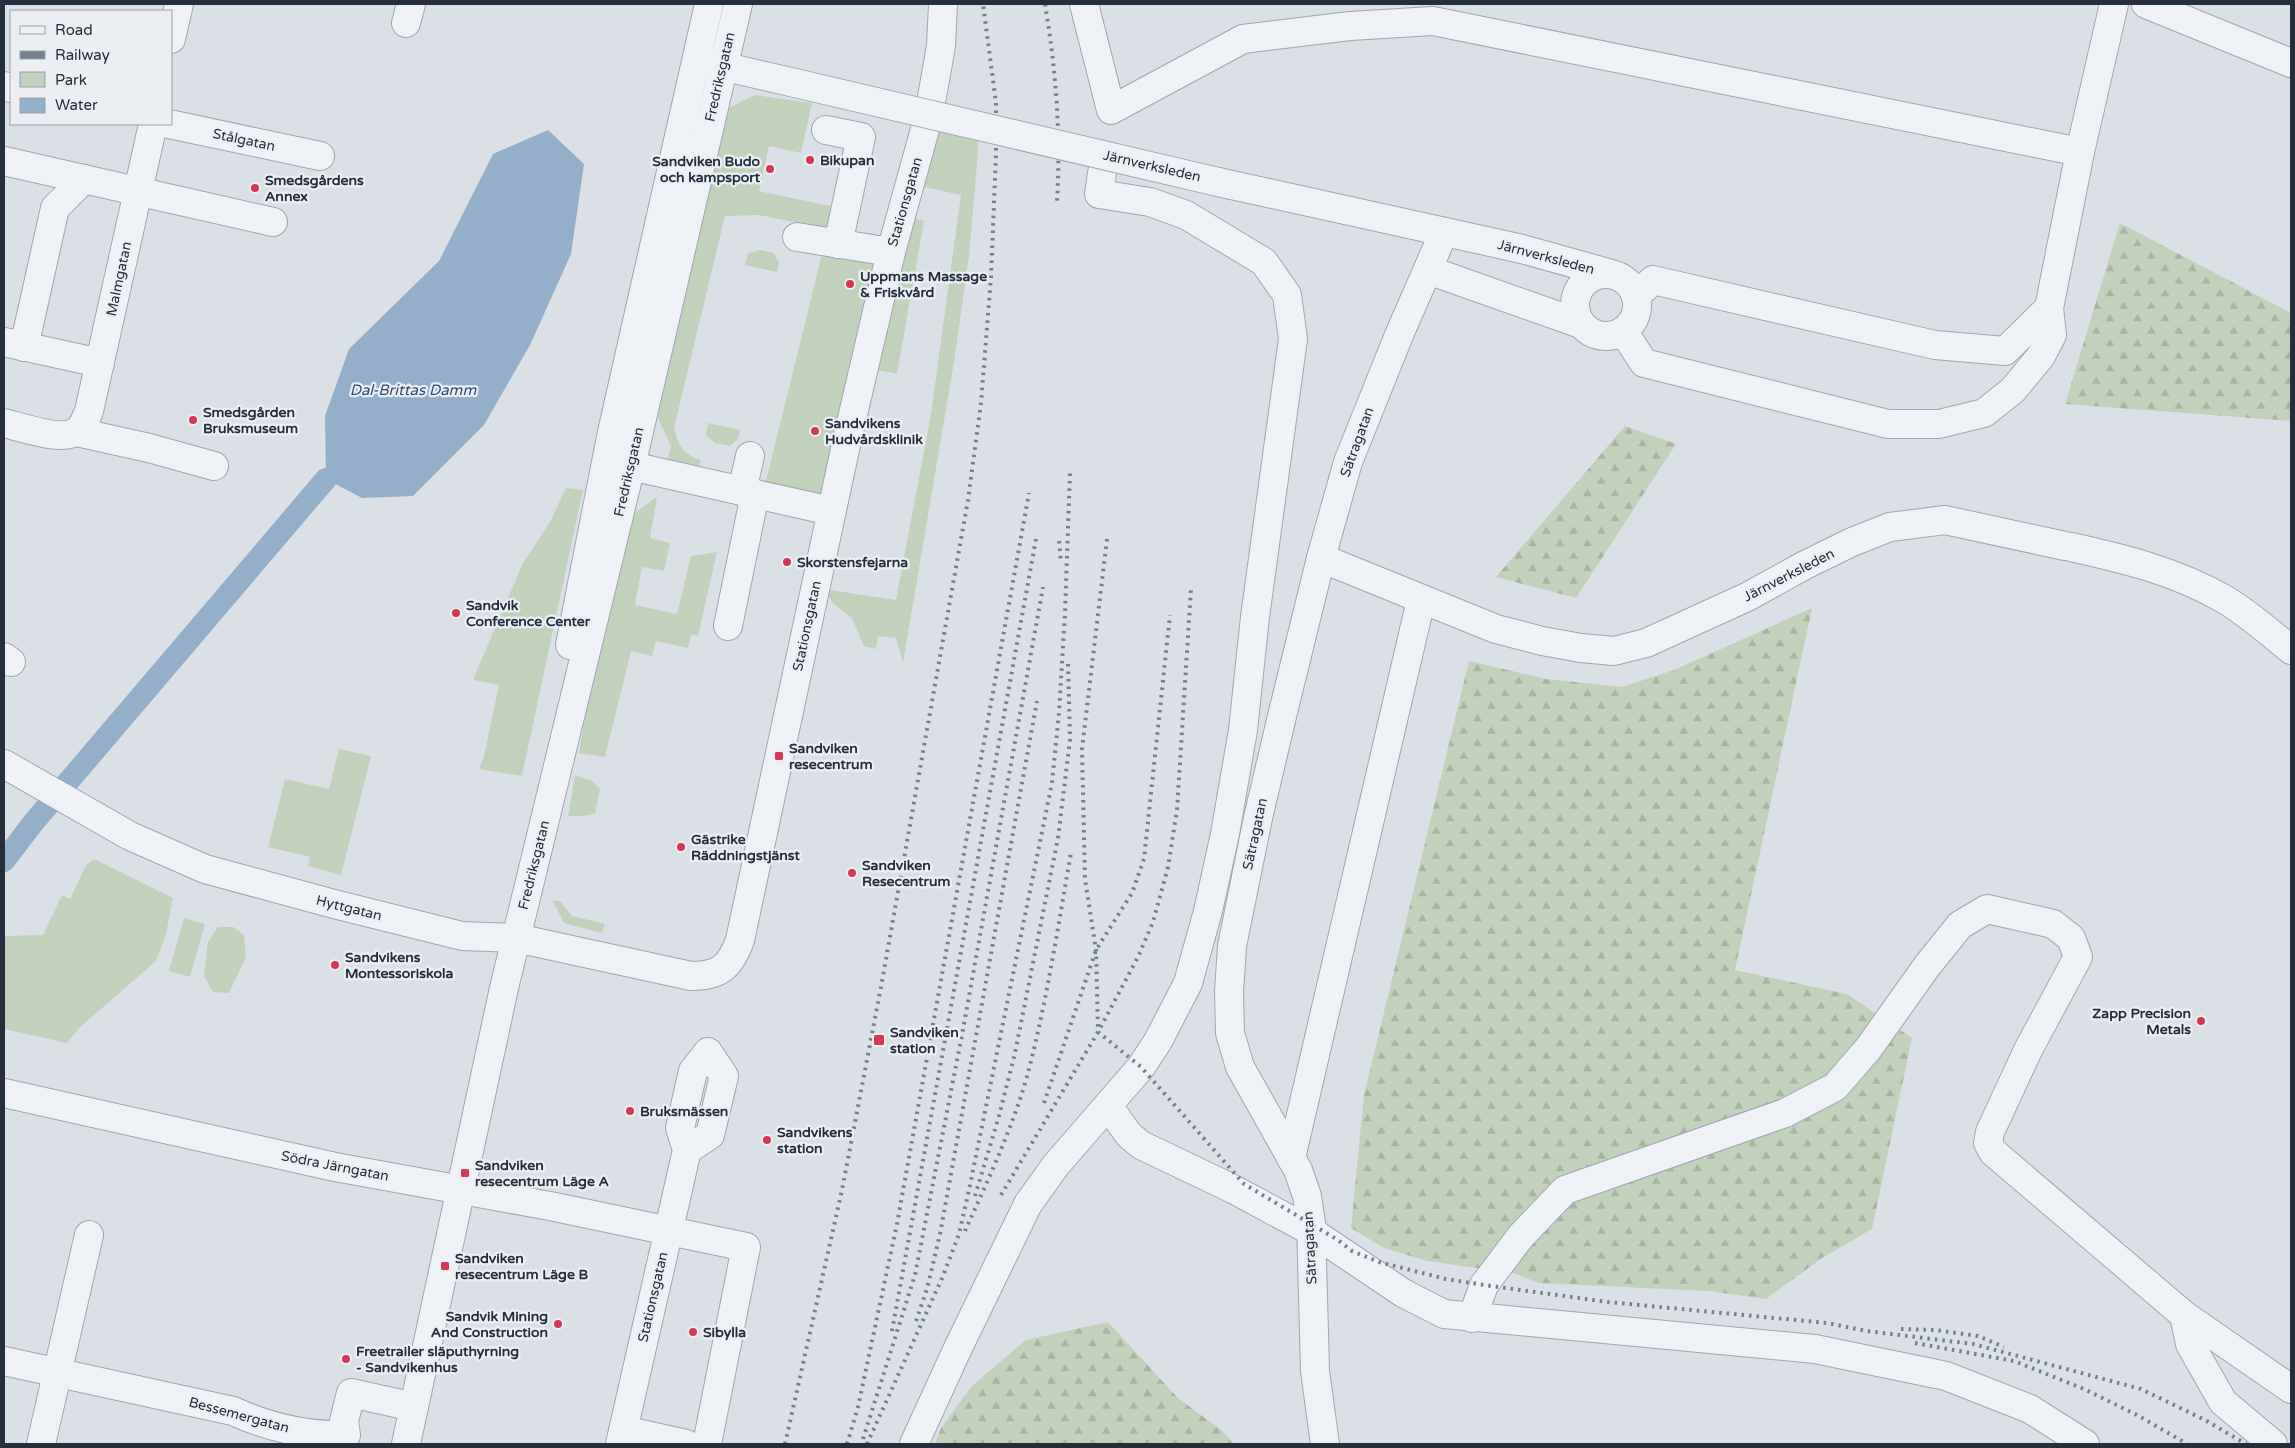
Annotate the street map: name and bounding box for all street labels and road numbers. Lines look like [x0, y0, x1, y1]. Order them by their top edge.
street label: Fredriksgatan [701, 31, 739, 123]
street label: Stålgatan [211, 125, 277, 155]
street label: Järnverksleden [1101, 146, 1203, 186]
street label: Stationsgatan [884, 155, 926, 249]
street label: Järnverksleden [1496, 236, 1596, 278]
street label: Malmgatan [103, 240, 135, 318]
street label: Sätragatan [1336, 405, 1378, 479]
street label: Fredriksgatan [610, 426, 648, 518]
street label: Järnverksleden [1741, 545, 1837, 605]
street label: Stationsgatan [789, 579, 825, 673]
street label: Sätragatan [1239, 796, 1271, 872]
street label: Fredriksgatan [515, 819, 553, 911]
street label: Hyttgatan [314, 892, 384, 924]
street label: Södra Järngatan [280, 1147, 390, 1185]
street label: Sätragatan [1300, 1211, 1320, 1285]
street label: Stationsgatan [634, 1250, 672, 1344]
street label: Bessemergatan [187, 1393, 291, 1437]

